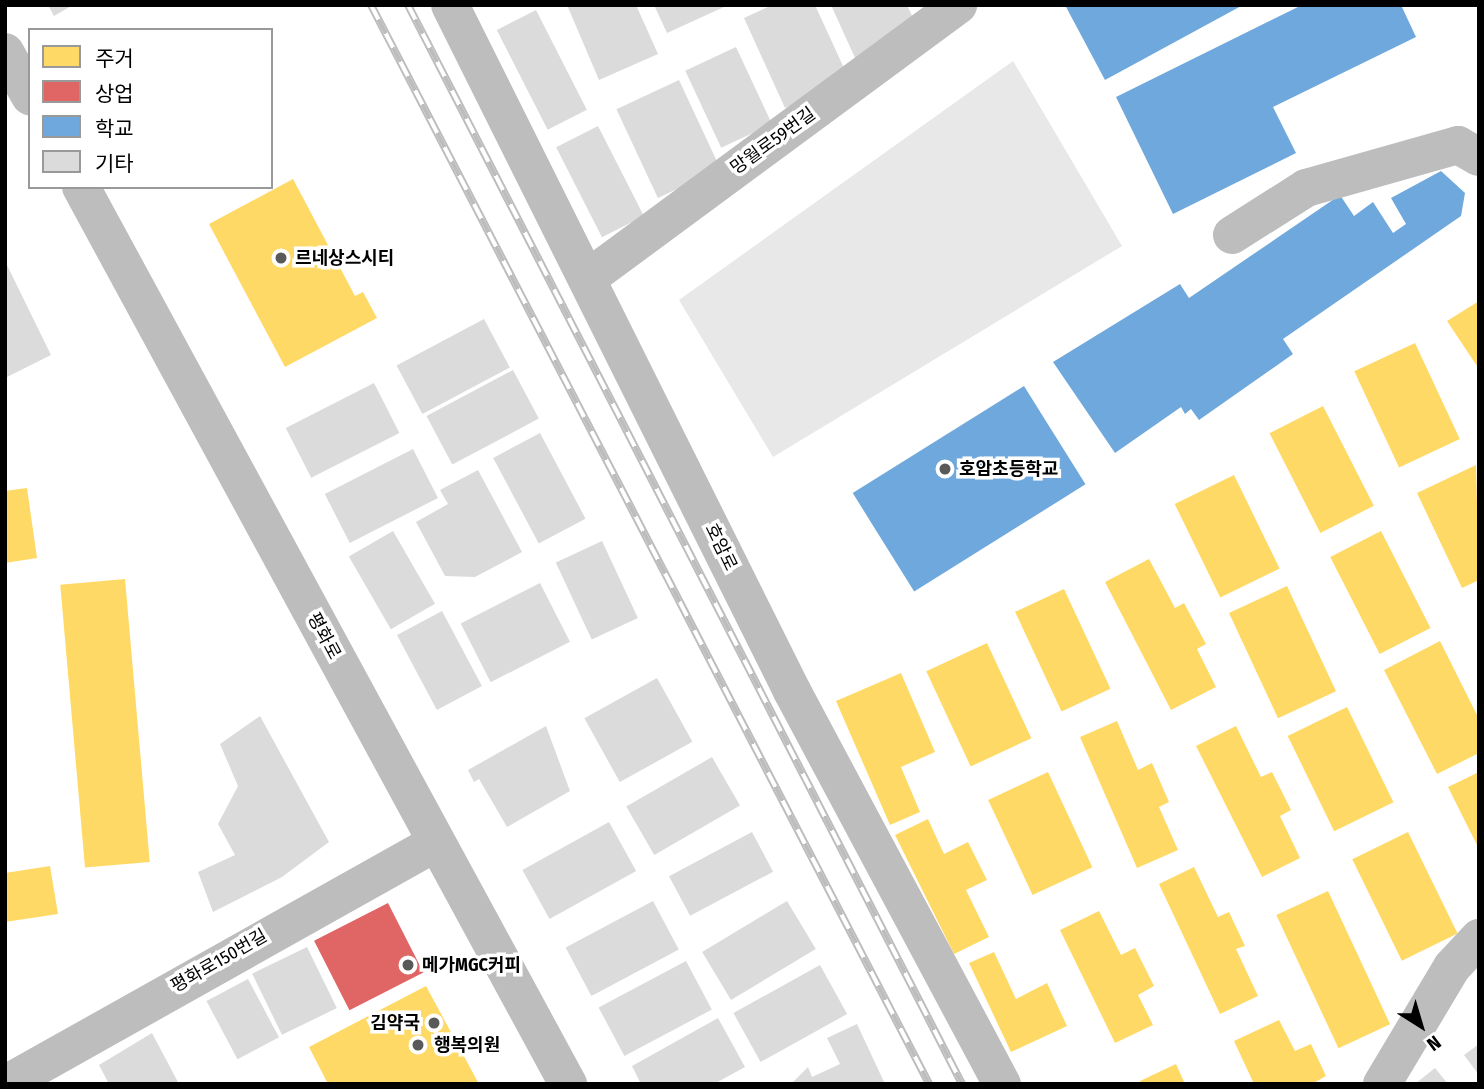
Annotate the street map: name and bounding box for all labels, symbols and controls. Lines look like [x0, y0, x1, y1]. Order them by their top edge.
legend [28, 28, 273, 189]
text: 주거 [95, 46, 134, 72]
text: 상업 [95, 81, 134, 107]
street label: 망월로59번길 [726, 103, 820, 179]
text: 학교 [95, 116, 134, 142]
text: 기타 [95, 151, 134, 177]
place label: 르네상스시티 [295, 247, 394, 269]
marker: 르네상스시티 [273, 250, 289, 266]
place label: 호암초등학교 [959, 458, 1058, 480]
marker: 호암초등학교 [937, 461, 953, 477]
street label: 호암로 [700, 520, 742, 574]
street label: 평화로 [303, 609, 345, 663]
street label: 평화로150번길 [167, 925, 271, 997]
place label: 메가MGC커피 [422, 954, 521, 976]
marker: 메가MGC커피 [400, 957, 416, 973]
north arrow [1386, 991, 1456, 1061]
place label: 김약국 [370, 1012, 420, 1034]
marker: 김약국 [426, 1015, 442, 1031]
text: N [1422, 1031, 1445, 1056]
place label: 행복의원 [434, 1034, 500, 1056]
marker: 행복의원 [408, 1035, 428, 1055]

